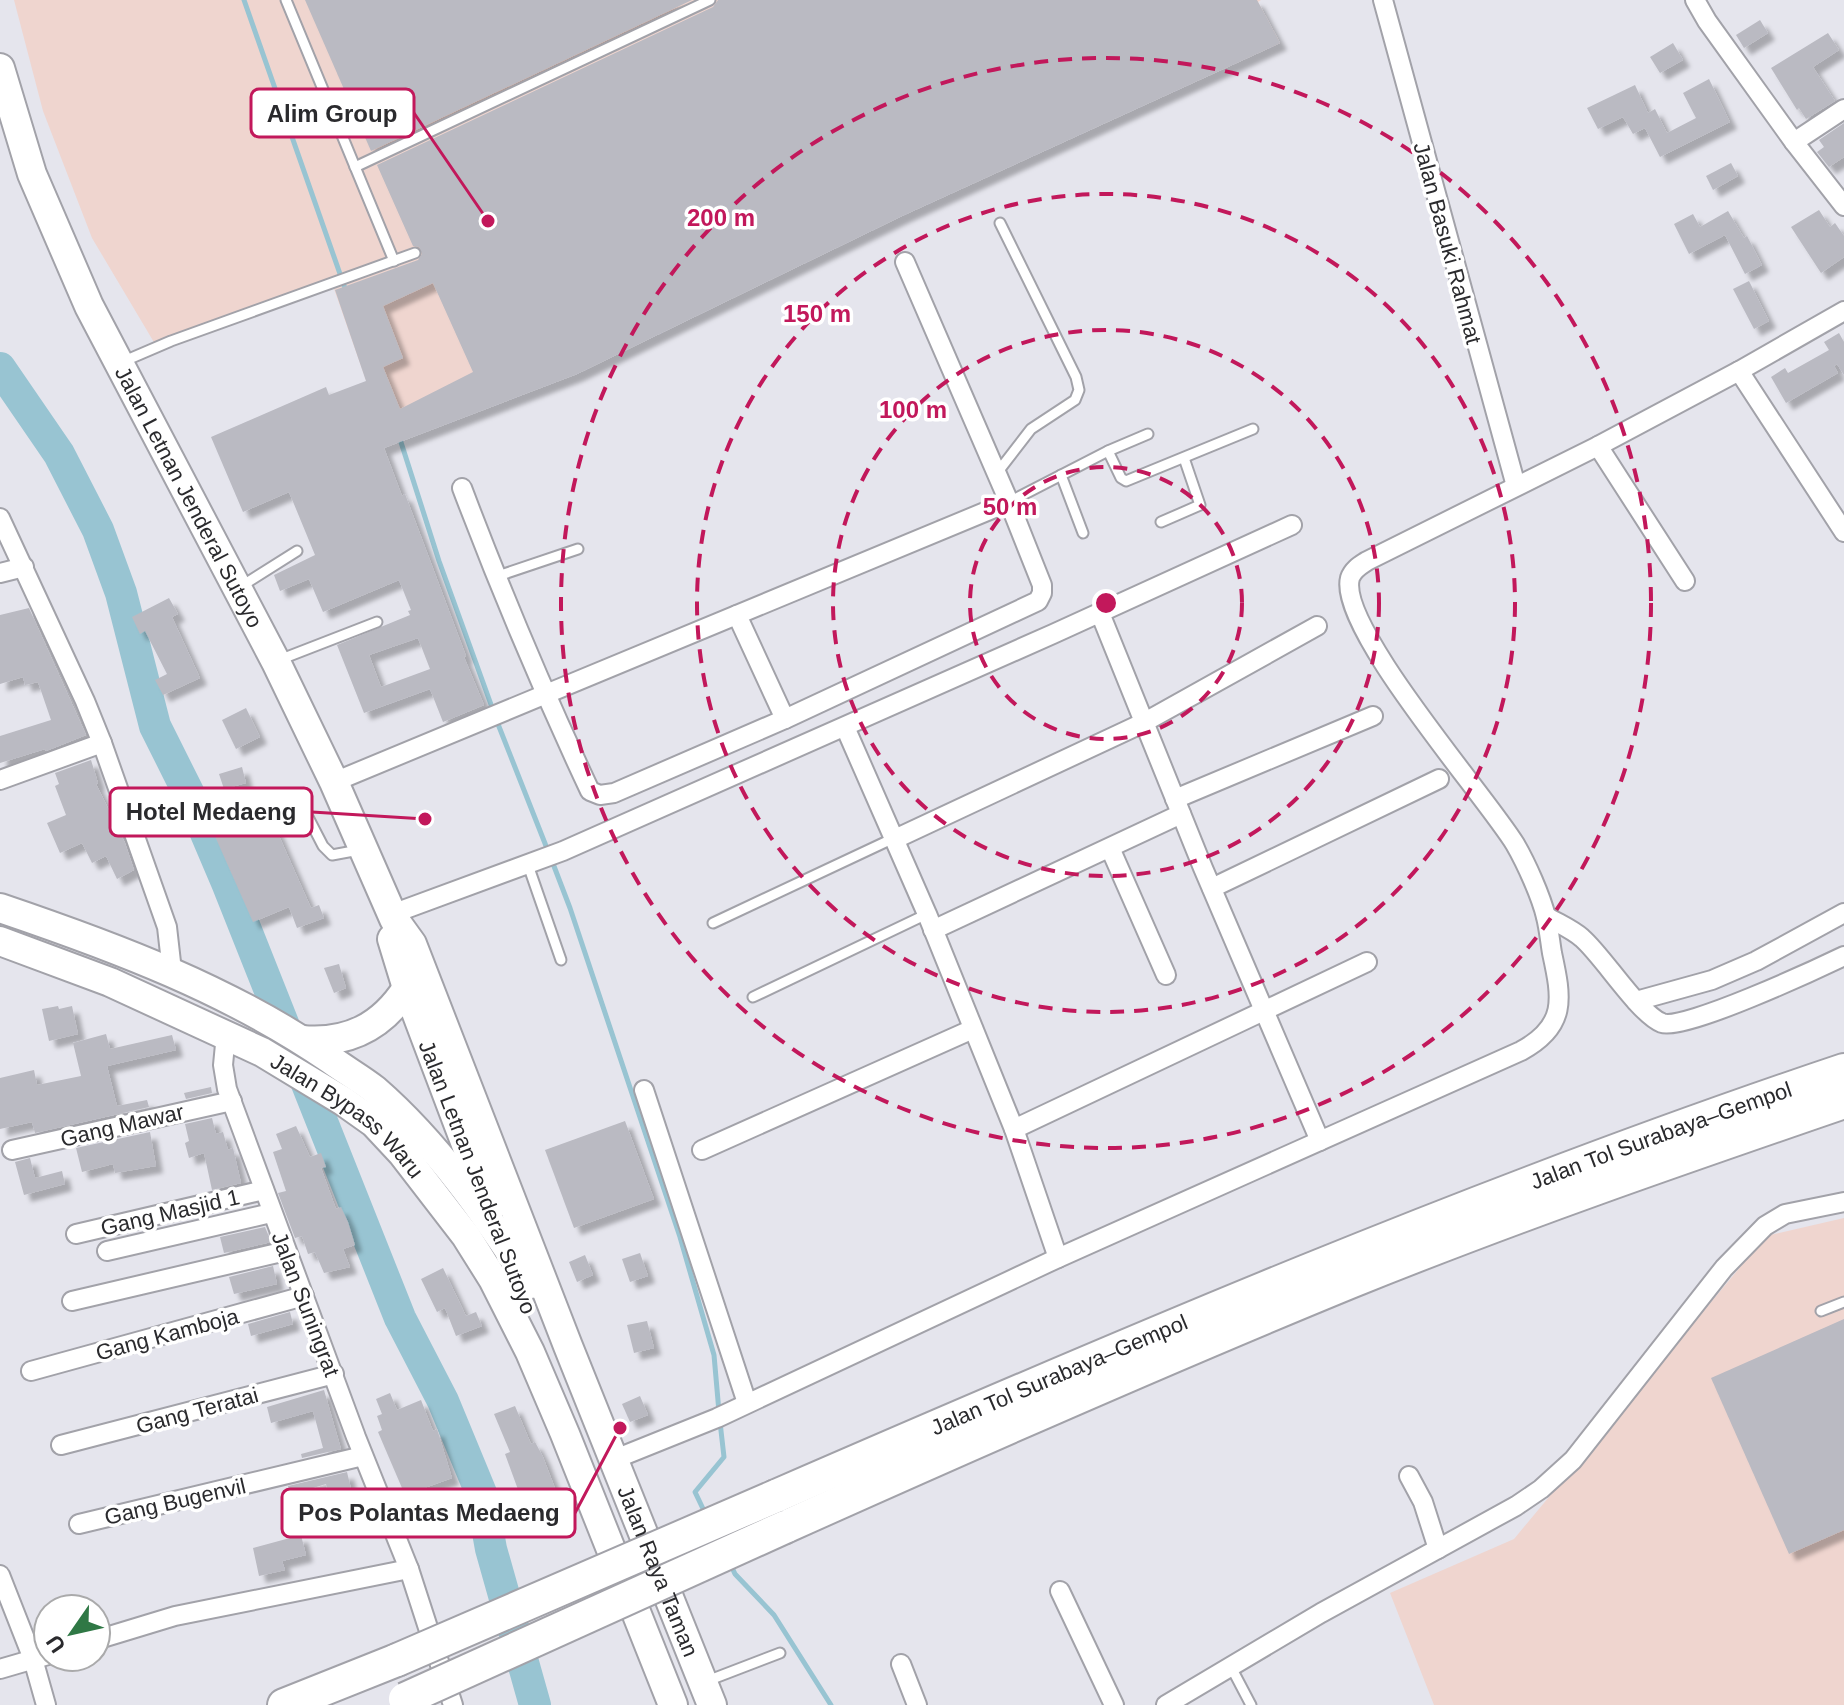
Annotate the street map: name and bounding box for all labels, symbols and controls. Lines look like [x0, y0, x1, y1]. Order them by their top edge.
callout: Alim Group [251, 89, 414, 137]
text: Alim Group [267, 100, 397, 127]
street label: Jalan Basuki Rahmat [1409, 139, 1486, 347]
text: 200 m [687, 204, 755, 231]
text: 150 m [783, 300, 851, 327]
street label: Jalan Letnan Jenderal Sutoyo [110, 362, 268, 632]
text: 100 m [879, 396, 947, 423]
text: 50 m [983, 493, 1037, 520]
centre of rings [1092, 589, 1120, 617]
callout: Hotel Medaeng [110, 788, 312, 836]
text: Hotel Medaeng [126, 798, 296, 825]
street label: Jalan Letnan Jenderal Sutoyo [414, 1037, 541, 1318]
street label: Jalan Bypass Waru [266, 1048, 429, 1183]
street label: Jalan Tol Surabaya–Gempol [1527, 1077, 1795, 1194]
street label: Gang Mawar [58, 1099, 186, 1152]
street label: Gang Masjid 1 [98, 1184, 242, 1241]
street label: Jalan Suningrat [266, 1228, 345, 1380]
street label: Gang Kamboja [93, 1303, 242, 1366]
street label: Jalan Tol Surabaya–Gempol [927, 1309, 1191, 1440]
street label: Gang Teratai [133, 1382, 261, 1439]
street label: Gang Bugenvil [102, 1473, 248, 1530]
street label: Jalan Raya Taman [612, 1482, 703, 1660]
callout: Pos Polantas Medaeng [282, 1489, 575, 1537]
text: Pos Polantas Medaeng [298, 1499, 560, 1526]
north arrow [32, 1593, 112, 1673]
text: U [41, 1630, 71, 1657]

